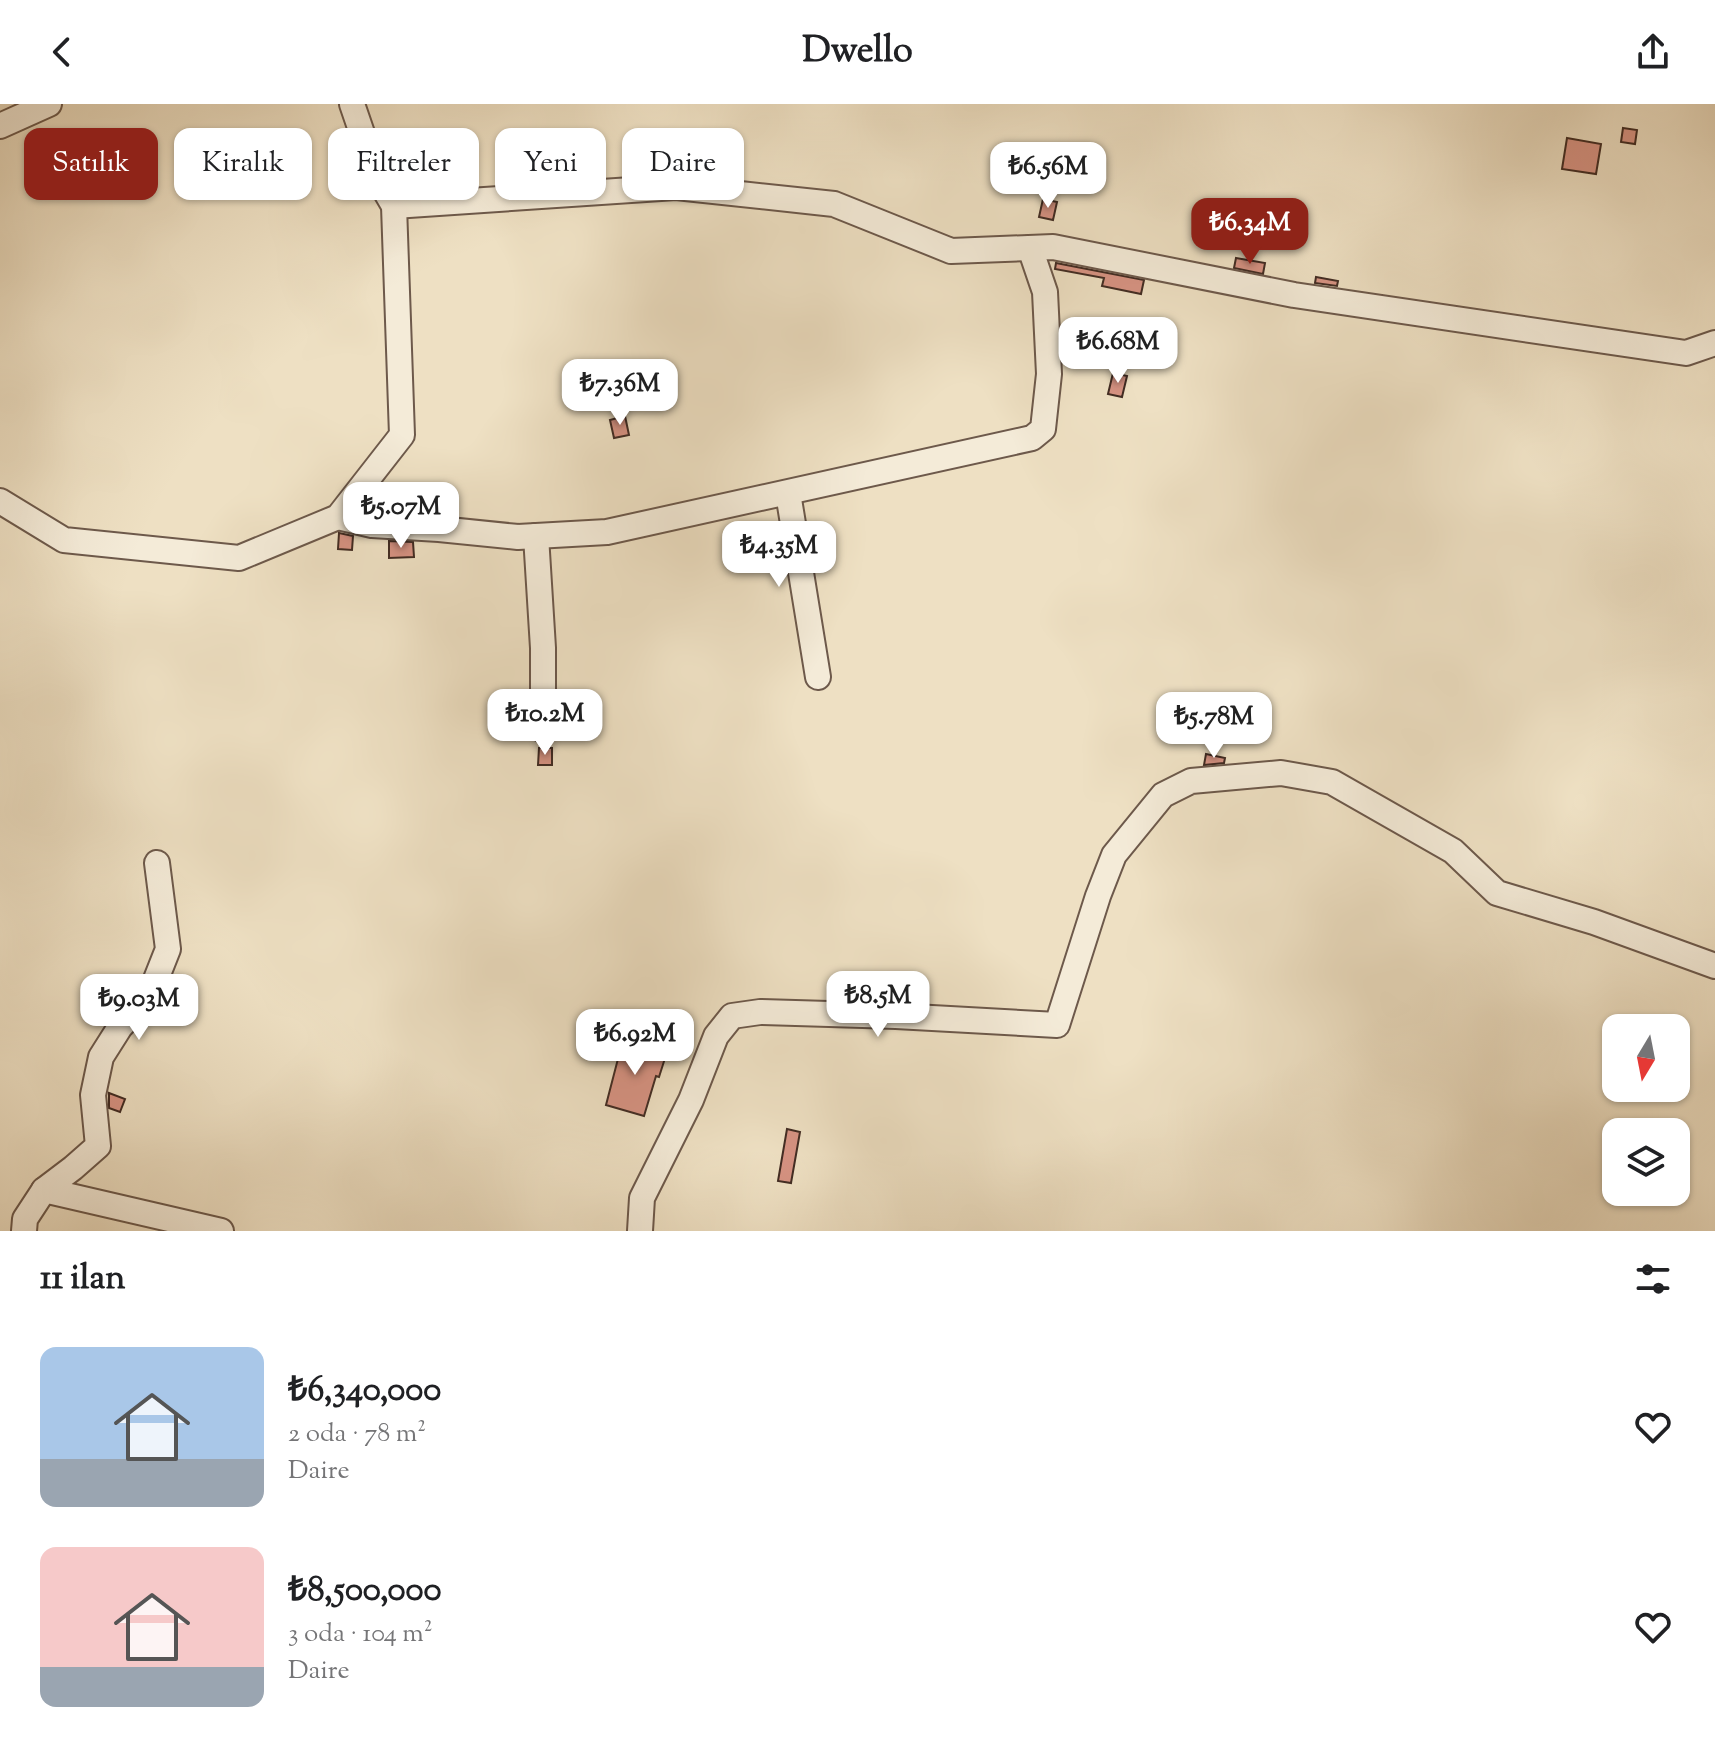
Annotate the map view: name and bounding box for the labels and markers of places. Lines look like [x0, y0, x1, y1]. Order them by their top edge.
pin: ₺6.56M [983, 142, 1113, 210]
pin: ₺6.34M [1185, 198, 1315, 266]
pin: ₺6.68M [1053, 317, 1183, 385]
pin: ₺7.36M [555, 359, 685, 427]
pin: ₺5.07M [336, 482, 466, 550]
pin: ₺4.35M [714, 521, 844, 589]
pin: ₺10.2M [480, 689, 610, 757]
pin: ₺5.78M [1149, 692, 1279, 760]
pin: ₺8.5M [822, 971, 934, 1039]
pin: ₺9.03M [74, 974, 204, 1042]
pin: ₺6.92M [570, 1009, 700, 1077]

